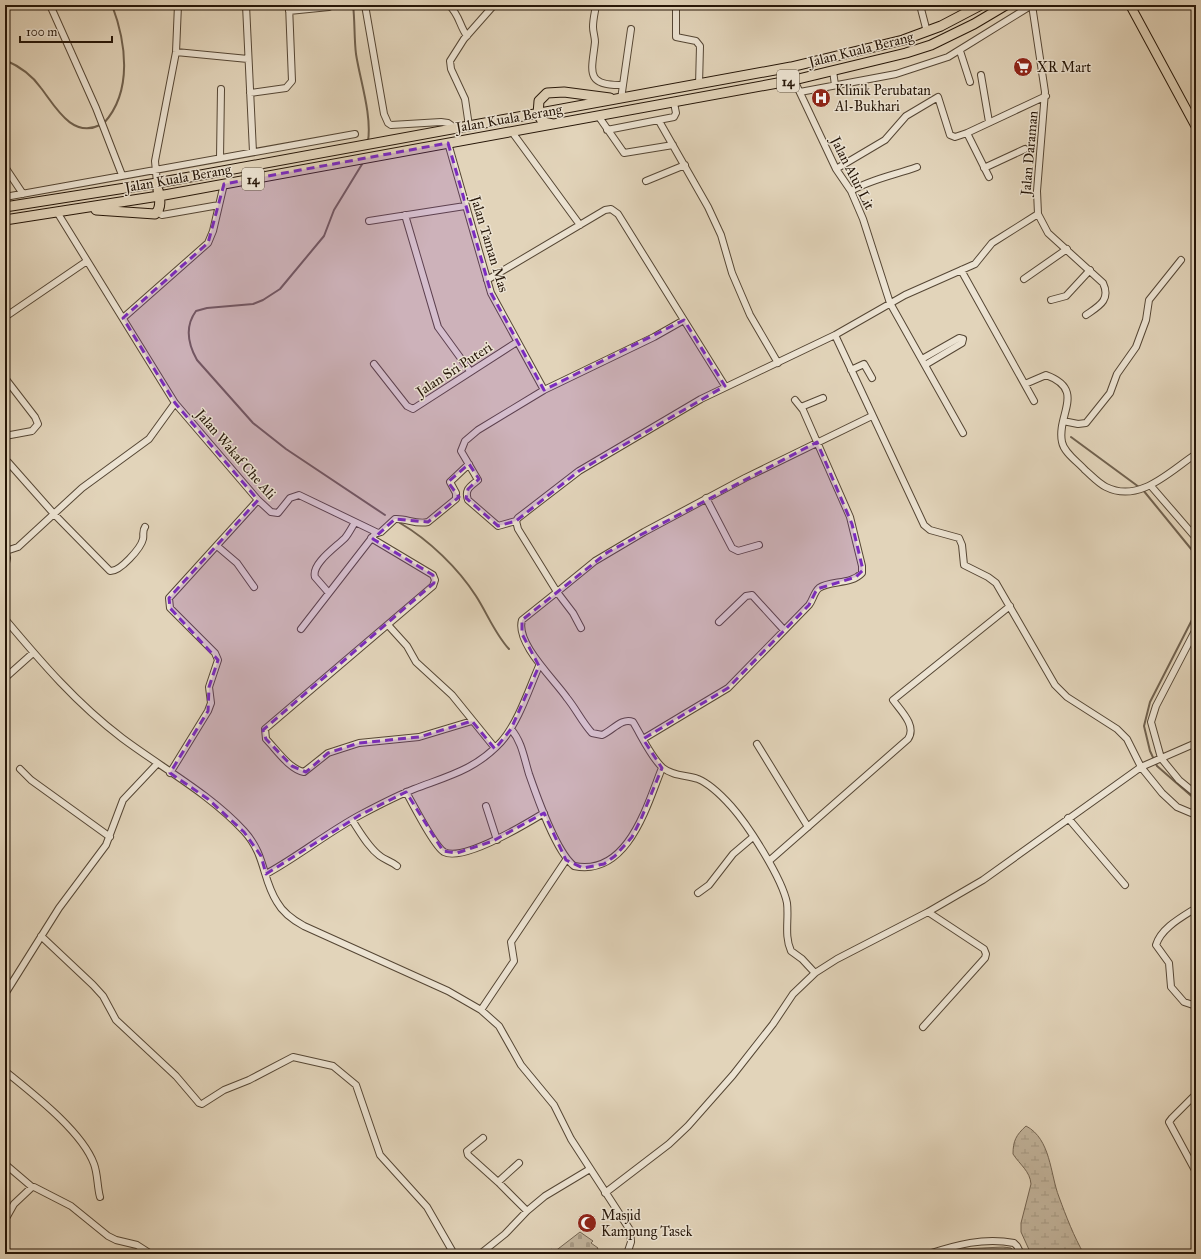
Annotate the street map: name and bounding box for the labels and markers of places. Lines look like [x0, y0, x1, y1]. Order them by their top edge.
supermarket icon: XR Mart [1012, 56, 1034, 78]
place label: XR Mart [1037, 59, 1091, 76]
place label: Klinik Perubatan Al-Bukhari [834, 82, 931, 115]
hospital icon: Klinik Perubatan Al-Bukhari [810, 87, 832, 109]
place label: Masjid Kampung Tasek [601, 1207, 693, 1240]
mosque icon: Masjid Kampung Tasek [576, 1212, 598, 1234]

